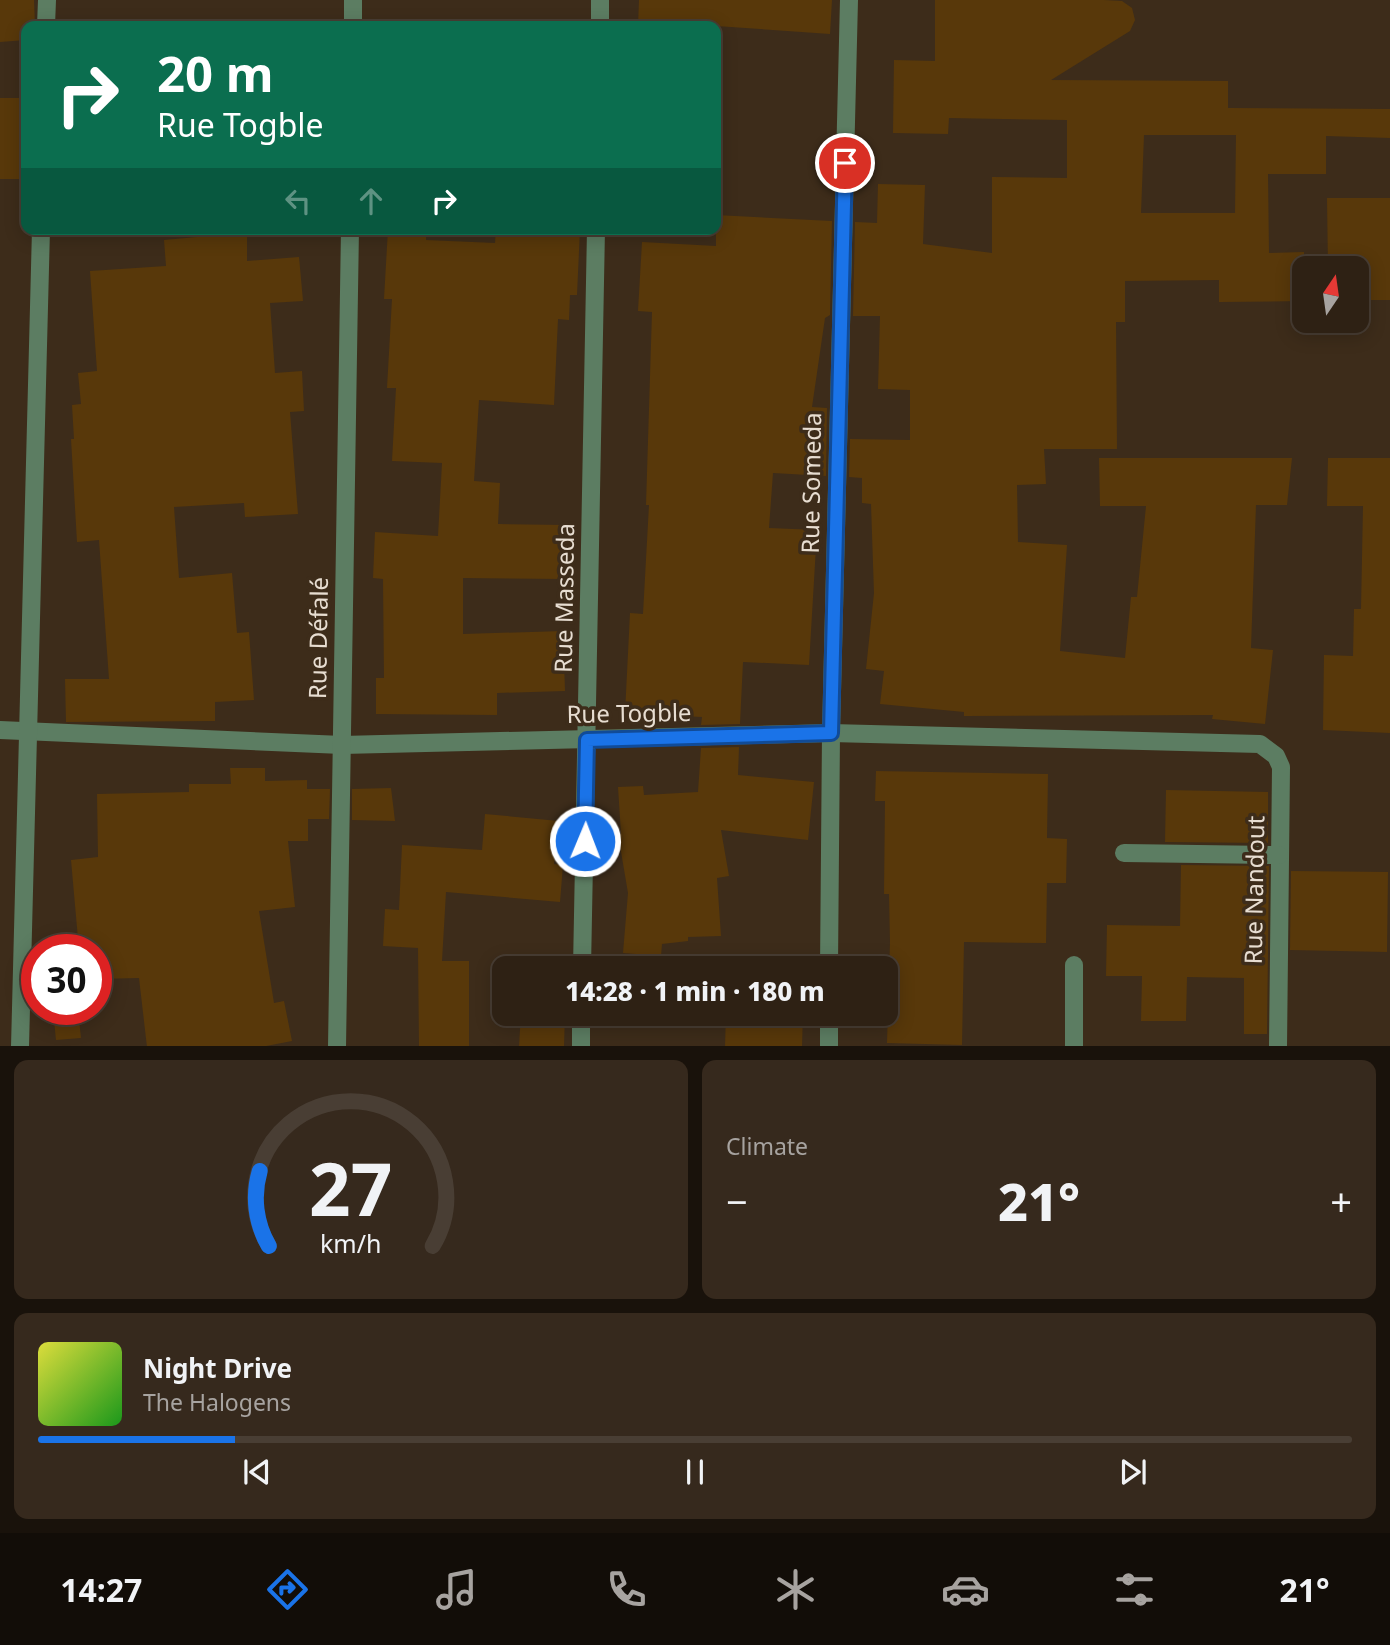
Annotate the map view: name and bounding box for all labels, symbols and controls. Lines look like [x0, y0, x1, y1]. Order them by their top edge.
text: 20 m [157, 40, 274, 106]
icon: right [42, 49, 133, 140]
text: Rue Togble [157, 103, 324, 146]
pin [815, 133, 875, 193]
icon: arrive [826, 144, 864, 182]
icon: left [279, 182, 317, 220]
icon: ahead [352, 182, 390, 220]
icon: right [425, 182, 463, 220]
north arrow [1292, 256, 1368, 332]
map controls [1292, 256, 1369, 333]
street label: Rue Someda [793, 412, 828, 554]
street label: Rue Masseda [546, 523, 581, 673]
street label: Rue Défalé [300, 577, 335, 699]
street label: Rue Togble [566, 695, 692, 730]
position arrow [548, 804, 622, 878]
street label: Rue Nandout [1236, 815, 1271, 965]
speed limit sign: 30 [21, 934, 112, 1025]
text: 14:28 · 1 min · 180 m [565, 973, 825, 1009]
text: Climate [726, 1130, 808, 1162]
text: 27 [309, 1138, 393, 1237]
text: 21° [998, 1165, 1080, 1236]
text: − [726, 1175, 748, 1227]
text: + [1330, 1175, 1352, 1227]
text: km/h [320, 1225, 382, 1259]
text: Night Drive [143, 1350, 292, 1386]
text: The Halogens [143, 1386, 291, 1418]
icon: previous [238, 1453, 276, 1491]
icon: pause [676, 1453, 714, 1491]
icon: next [1114, 1453, 1152, 1491]
icon: directions [263, 1565, 312, 1614]
icon: music [432, 1565, 481, 1614]
icon: phone [602, 1565, 651, 1614]
icon: climate [771, 1565, 820, 1614]
icon: car [941, 1565, 990, 1614]
icon: filters [1110, 1565, 1159, 1614]
text: 14:27 [60, 1568, 142, 1611]
text: 21° [1280, 1568, 1330, 1611]

